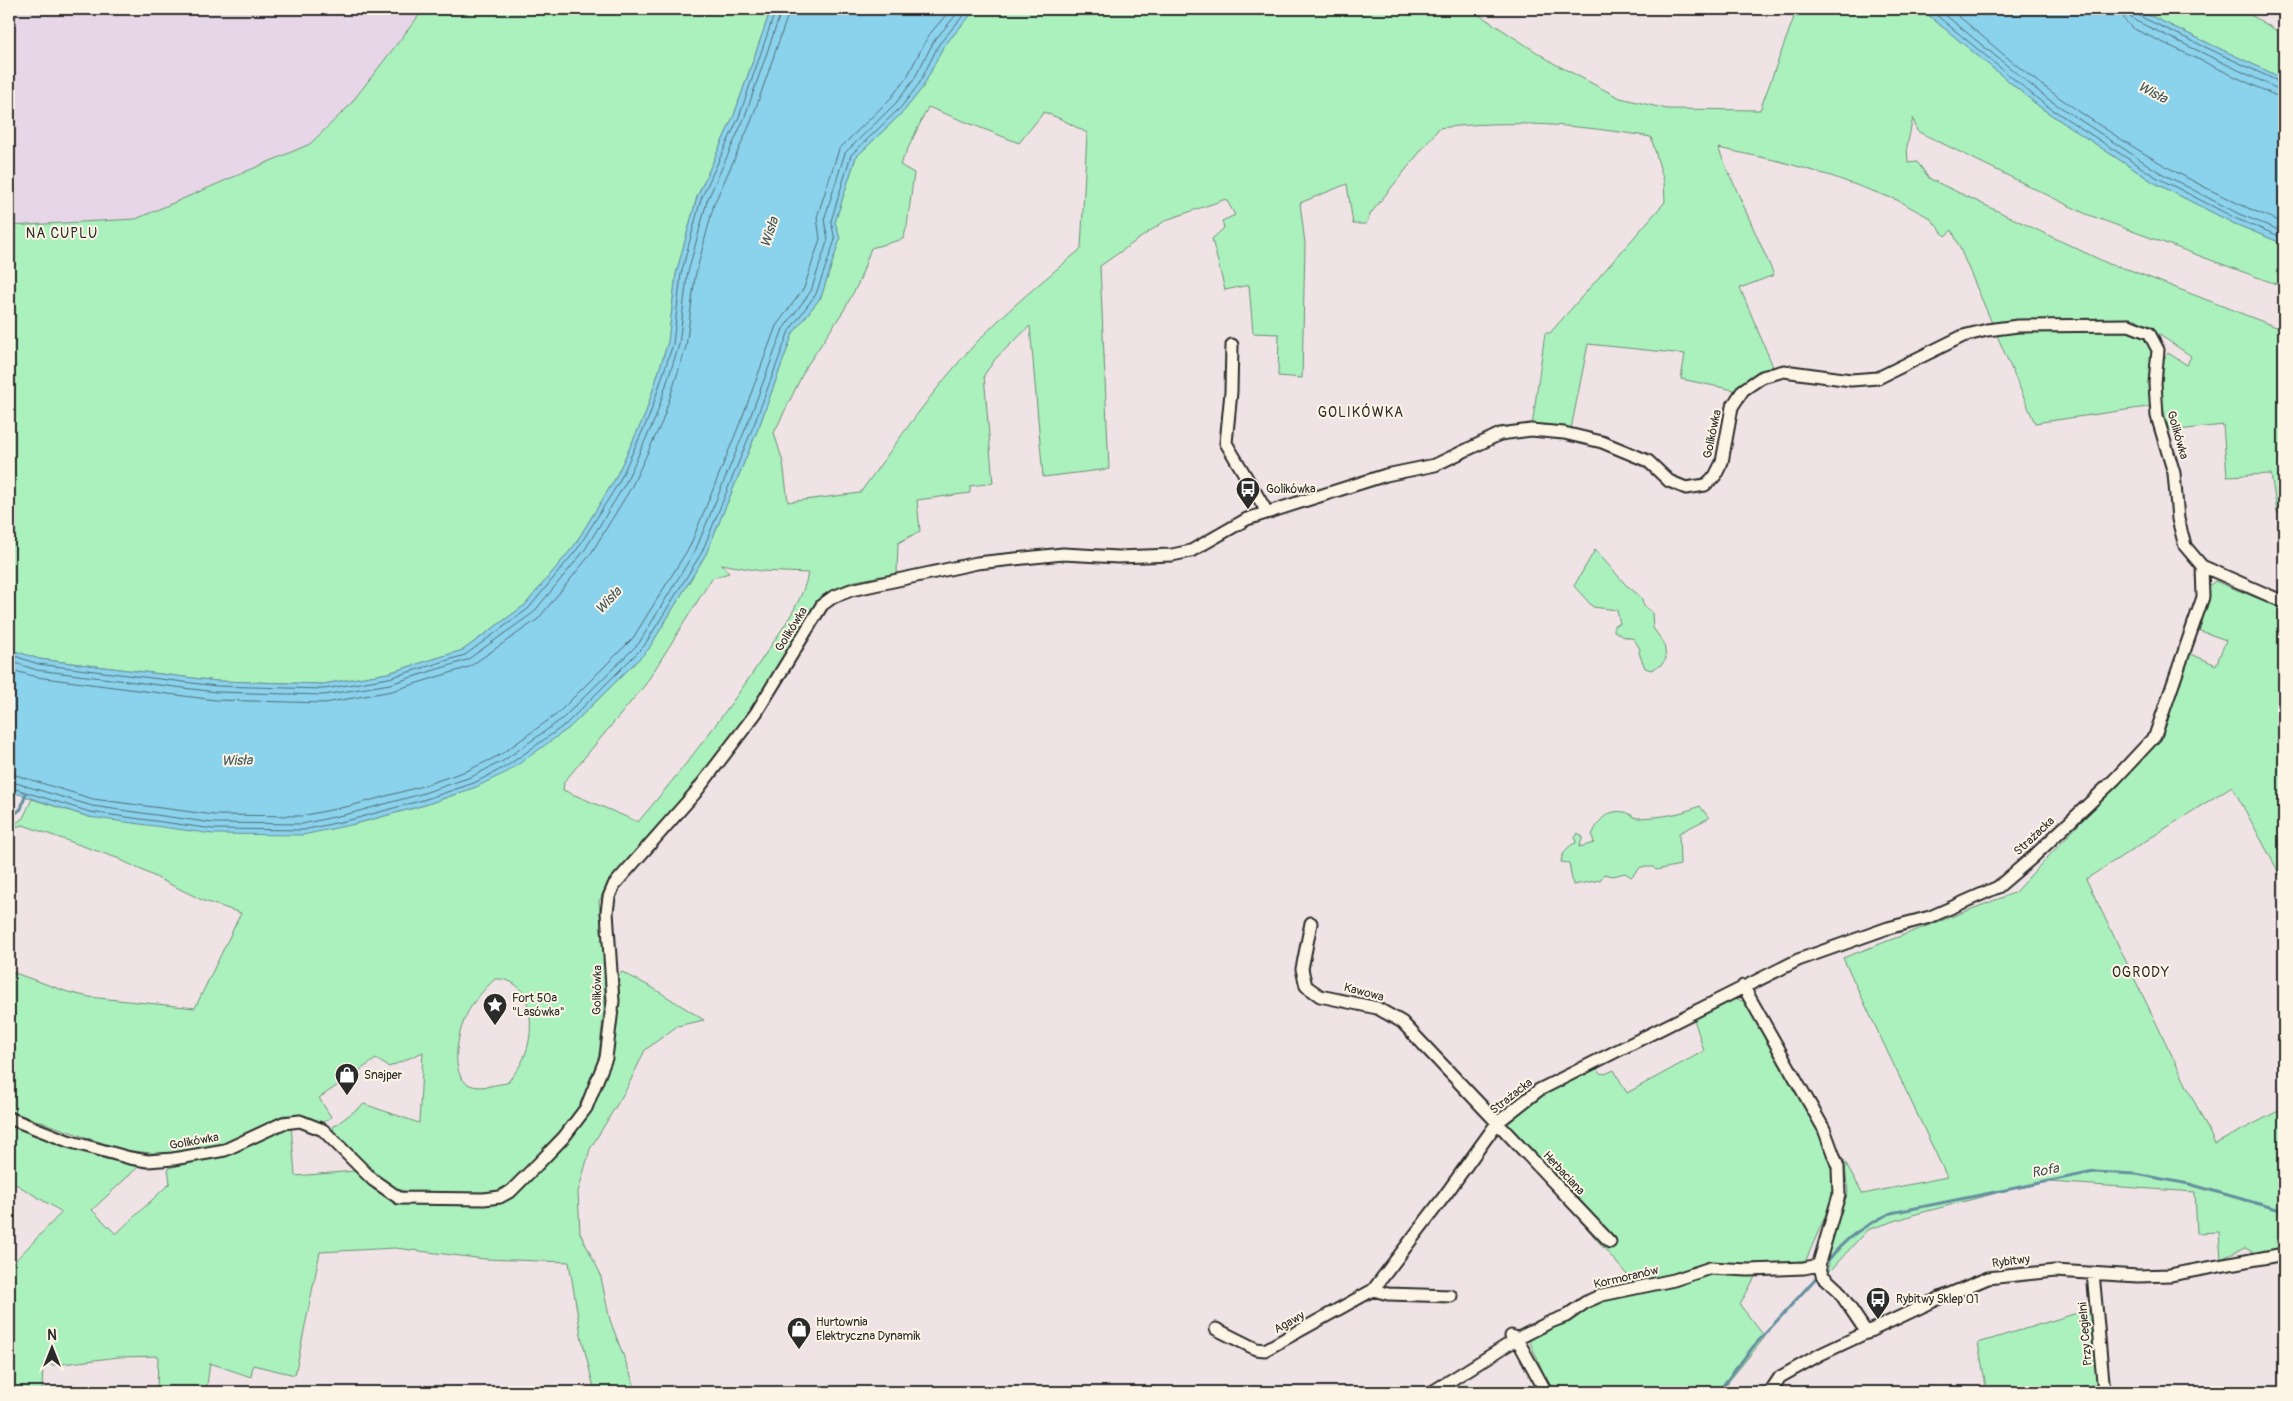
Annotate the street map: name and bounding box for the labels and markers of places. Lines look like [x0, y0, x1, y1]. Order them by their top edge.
bus stop icon: Golikówka [1235, 476, 1261, 510]
place label: Golikówka [1266, 482, 1316, 497]
place label: Fort 50a "Lasówka" [512, 991, 565, 1020]
place icon: Fort 50a "Lasówka" [482, 992, 508, 1026]
shop icon: Snajper [334, 1062, 360, 1096]
place label: Snajper [364, 1068, 403, 1083]
bus stop icon: Rybitwy Sklep 01 [1865, 1286, 1891, 1320]
place label: Rybitwy Sklep 01 [1896, 1292, 1979, 1307]
place label: Hurtownia Elektryczna Dynamik [816, 1315, 920, 1344]
shop icon: Hurtownia Elektryczna Dynamik [786, 1316, 812, 1350]

